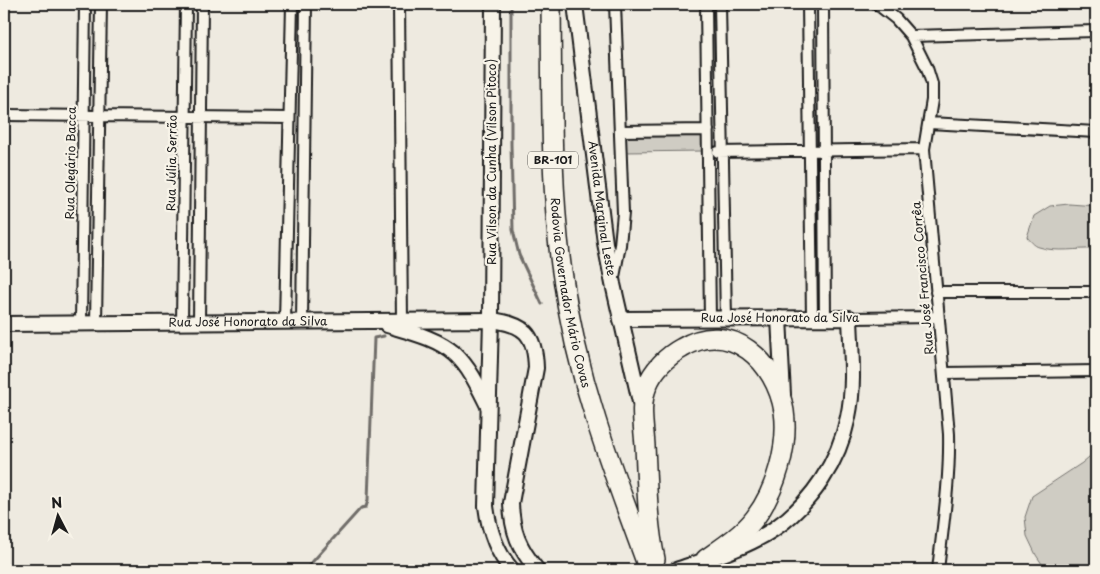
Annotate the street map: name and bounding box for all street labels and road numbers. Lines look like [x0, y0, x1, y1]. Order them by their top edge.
street label: Rua Vilson da Cunha (Vilson Pitoco) [482, 59, 500, 265]
street label: Rua Olegário Bacca [60, 106, 80, 220]
street label: Rua Júlia Serrão [161, 114, 181, 211]
street label: Avenida Marginal Leste [584, 139, 621, 277]
road number: BR-101 [528, 152, 578, 168]
street label: Rodovia Governador Mário Covas [547, 197, 596, 390]
street label: Rua José Francisco Corrêa [906, 200, 938, 355]
street label: Rua José Honorato da Silva [701, 308, 860, 326]
street label: Rua José Honorato da Silva [168, 311, 328, 331]

